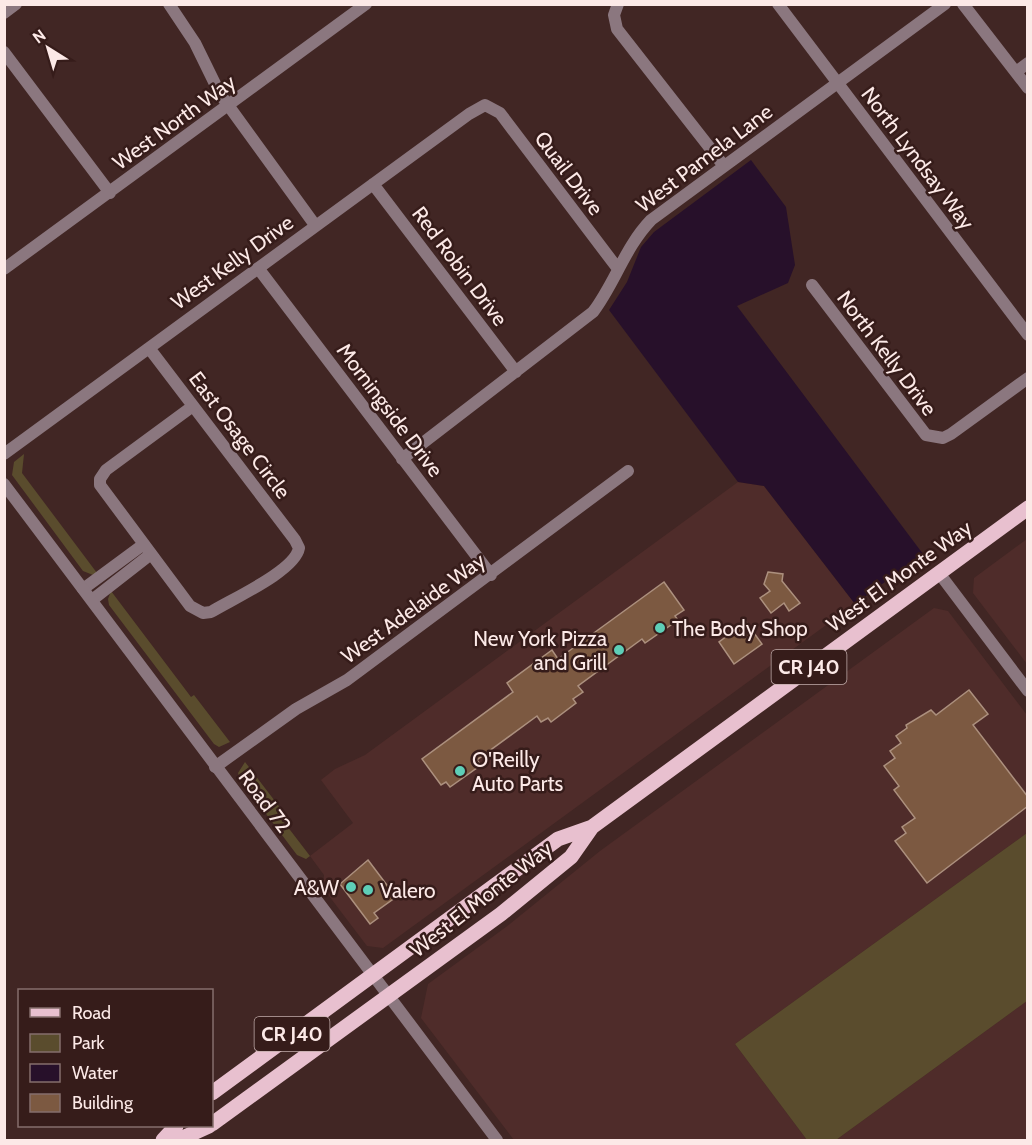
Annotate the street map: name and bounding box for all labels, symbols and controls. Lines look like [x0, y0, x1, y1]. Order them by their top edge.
north arrow [18, 18, 78, 78]
text: N [29, 25, 50, 47]
street label: West North Way [108, 69, 240, 175]
street label: North Lyndsay Way [856, 82, 980, 234]
street label: West Pamela Lane [631, 98, 777, 217]
street label: Quail Drive [529, 126, 609, 220]
street label: Red Robin Drive [407, 201, 513, 331]
street label: West Kelly Drive [166, 209, 298, 315]
street label: North Kelly Drive [832, 286, 942, 421]
street label: Morningside Drive [332, 338, 449, 482]
street label: East Osage Circle [184, 367, 296, 504]
street label: West El Monte Way [822, 515, 977, 637]
street label: West Adelaide Way [336, 547, 490, 668]
place label: The Body Shop [672, 616, 808, 641]
marker: The Body Shop [653, 621, 667, 635]
place label: New York Pizza and Grill [473, 626, 607, 675]
marker: New York Pizza and Grill [612, 643, 626, 657]
road number: CR J40 [772, 650, 846, 684]
place label: O'Reilly Auto Parts [472, 747, 563, 796]
marker: O'Reilly Auto Parts [453, 764, 467, 778]
street label: Road 72 [233, 765, 297, 837]
street label: West El Monte Way [405, 836, 557, 962]
place label: A&W [294, 875, 339, 900]
place label: Valero [380, 878, 436, 903]
marker: A&W [344, 880, 358, 894]
marker: Valero [361, 883, 375, 897]
legend [18, 989, 213, 1127]
text: Road [72, 1002, 111, 1024]
road number: CR J40 [254, 1017, 330, 1051]
text: Park [72, 1032, 105, 1054]
text: Water [72, 1062, 118, 1084]
text: Building [72, 1092, 134, 1114]

